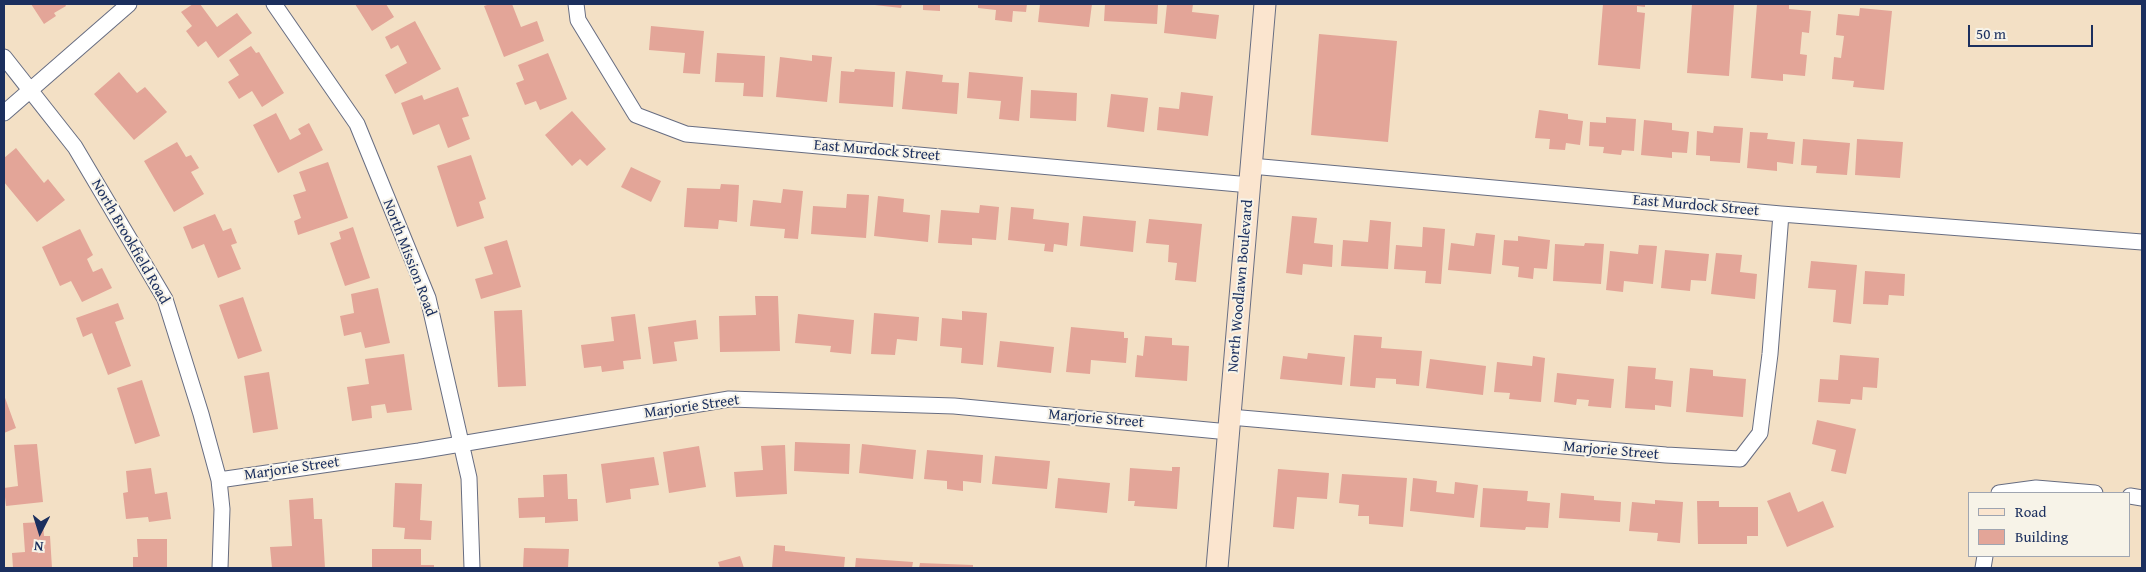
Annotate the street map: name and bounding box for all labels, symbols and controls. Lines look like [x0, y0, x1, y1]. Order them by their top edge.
scale bar [1971, 15, 2096, 47]
text: 50 m [1976, 23, 2006, 44]
street label: East Murdock Street [813, 137, 941, 165]
street label: North Brookfield Road [87, 176, 173, 308]
street label: East Murdock Street [1632, 192, 1760, 220]
street label: North Mission Road [378, 197, 440, 319]
street label: North Woodlawn Boulevard [1224, 199, 1258, 373]
street label: Marjorie Street [643, 391, 741, 423]
street label: Marjorie Street [1047, 406, 1145, 432]
street label: Marjorie Street [1562, 438, 1660, 464]
street label: Marjorie Street [243, 453, 341, 485]
legend [1968, 492, 2131, 557]
text: Road [2015, 501, 2046, 522]
north arrow [15, 507, 65, 557]
text: Building [2015, 526, 2068, 547]
text: N [33, 537, 44, 557]

